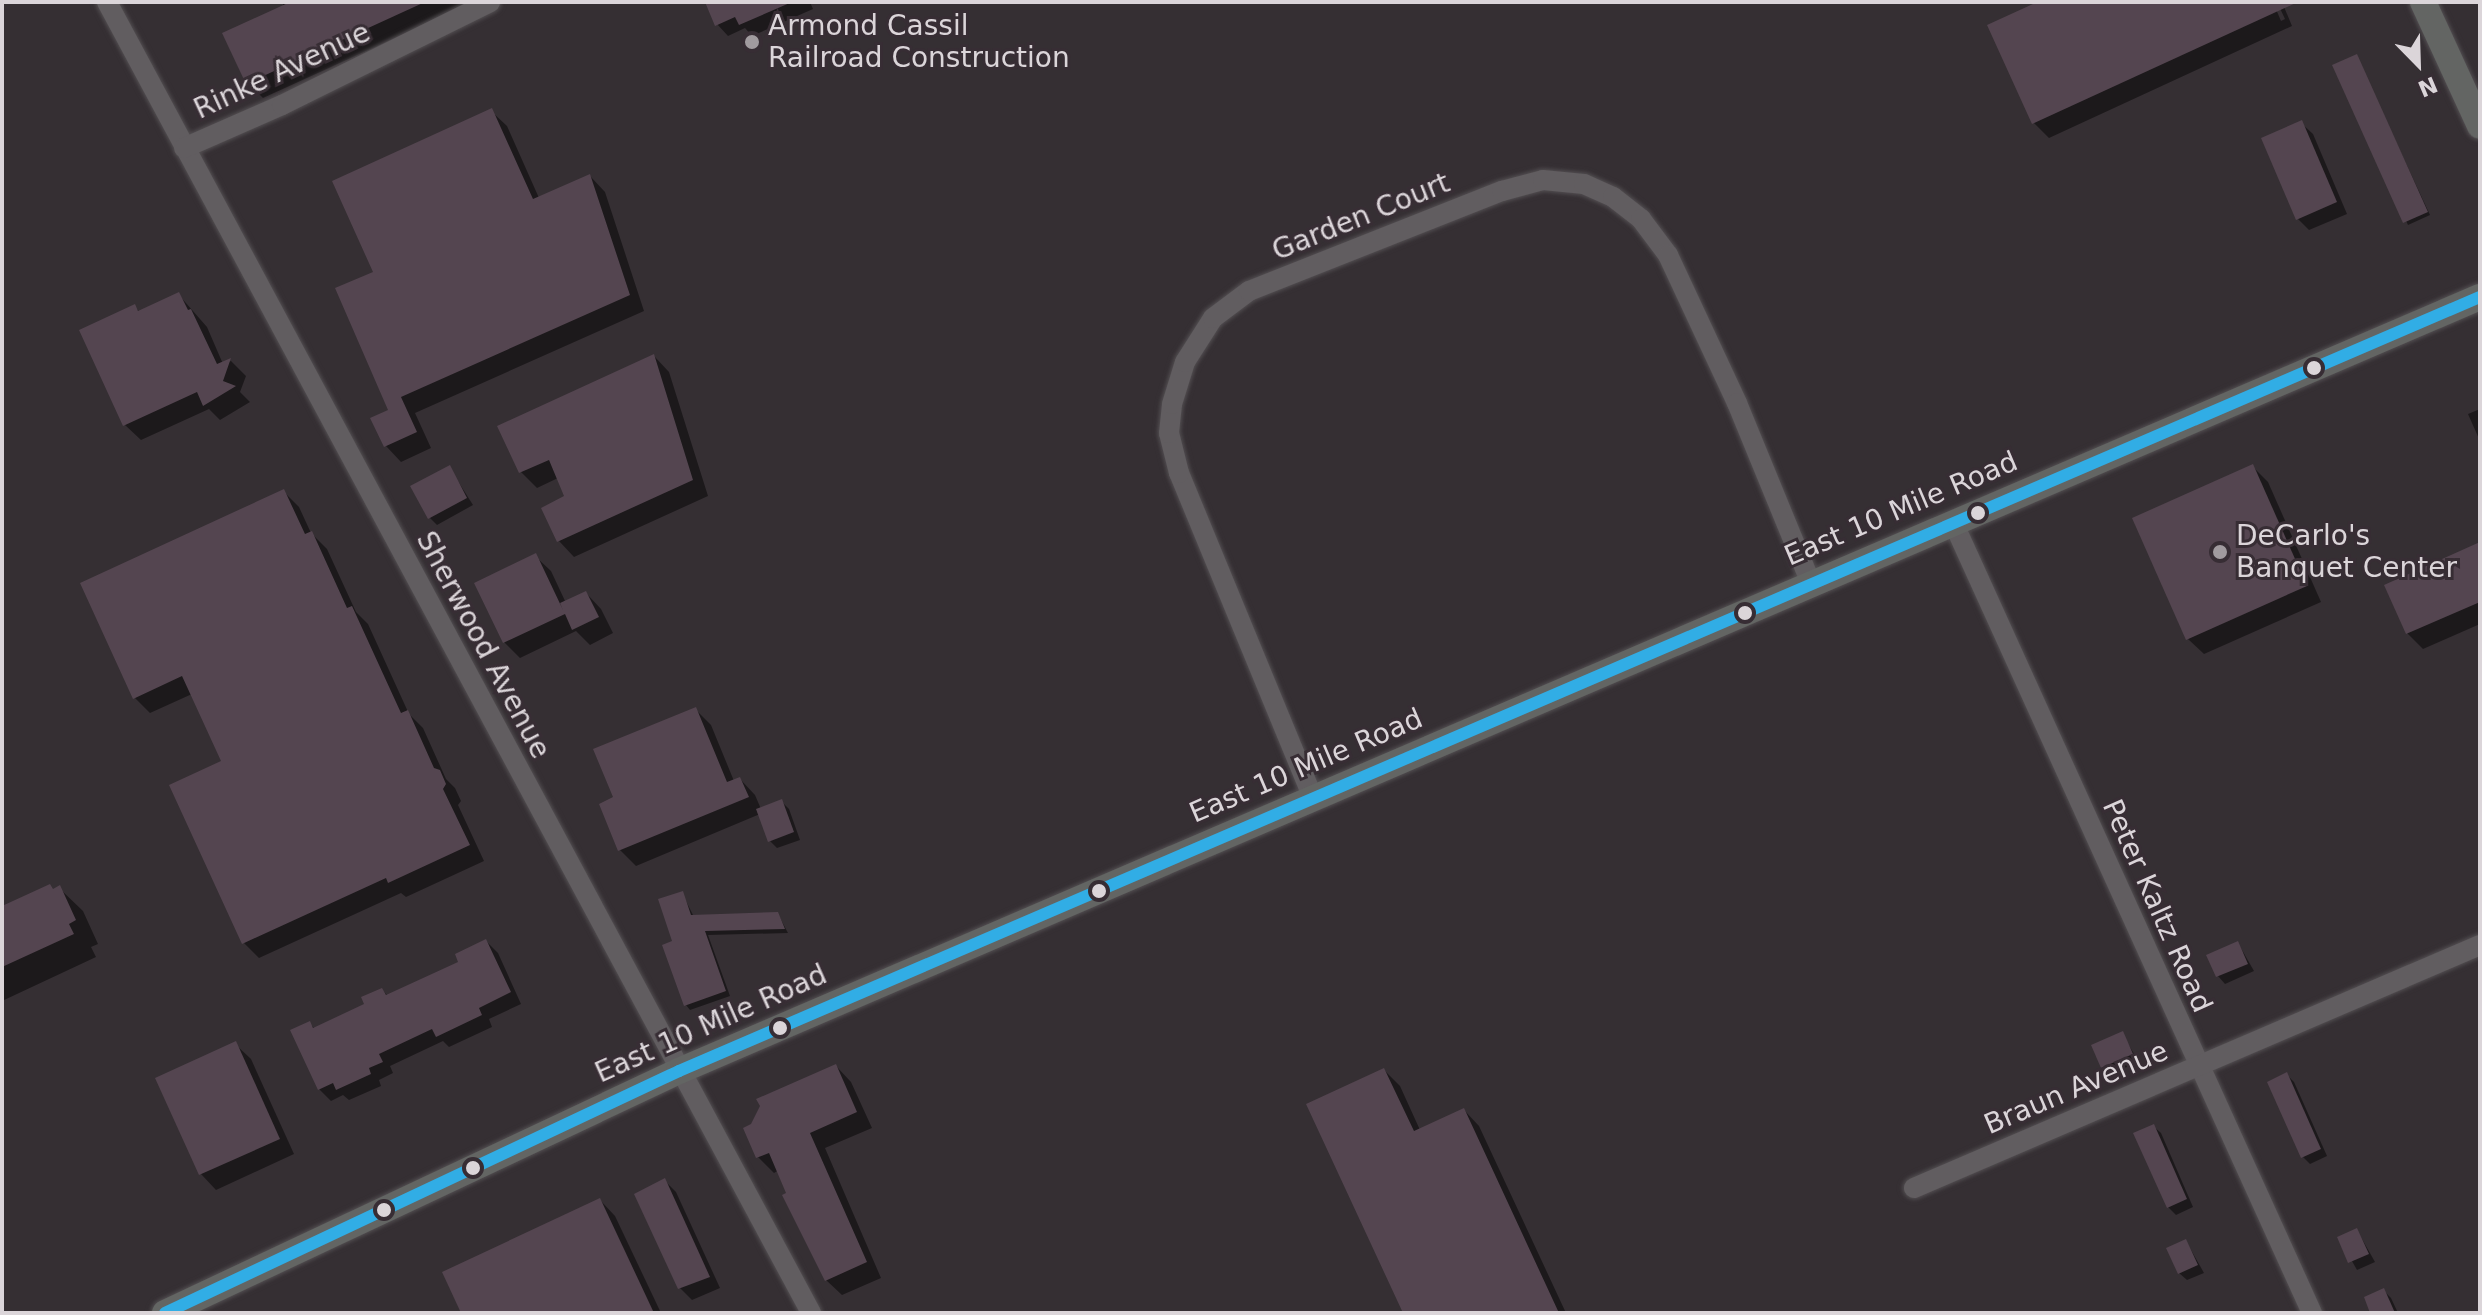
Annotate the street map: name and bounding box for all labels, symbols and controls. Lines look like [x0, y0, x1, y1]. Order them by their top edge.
place label: Armond Cassil Railroad Construction [768, 9, 1070, 75]
street label: Rinke Avenue [189, 16, 375, 126]
north arrow [2378, 24, 2458, 104]
marker: Armond Cassil Railroad Construction [743, 33, 761, 51]
text: N [2414, 71, 2441, 102]
street label: Garden Court [1267, 166, 1455, 268]
unlabelled marker [2306, 360, 2322, 376]
street label: East 10 Mile Road [1779, 445, 2023, 573]
unlabelled marker [1970, 505, 1986, 521]
place label: DeCarlo's Banquet Center [2236, 519, 2457, 585]
street label: Sherwood Avenue [409, 526, 557, 764]
marker: DeCarlo's Banquet Center [2211, 543, 2229, 561]
unlabelled marker [1737, 605, 1753, 621]
street label: East 10 Mile Road [1184, 702, 1428, 830]
street label: Peter Kaltz Road [2095, 794, 2219, 1018]
unlabelled marker [1091, 883, 1107, 899]
street label: East 10 Mile Road [590, 958, 832, 1090]
unlabelled marker [772, 1020, 788, 1036]
street label: Braun Avenue [1979, 1034, 2173, 1142]
unlabelled marker [465, 1160, 481, 1176]
unlabelled marker [376, 1202, 392, 1218]

